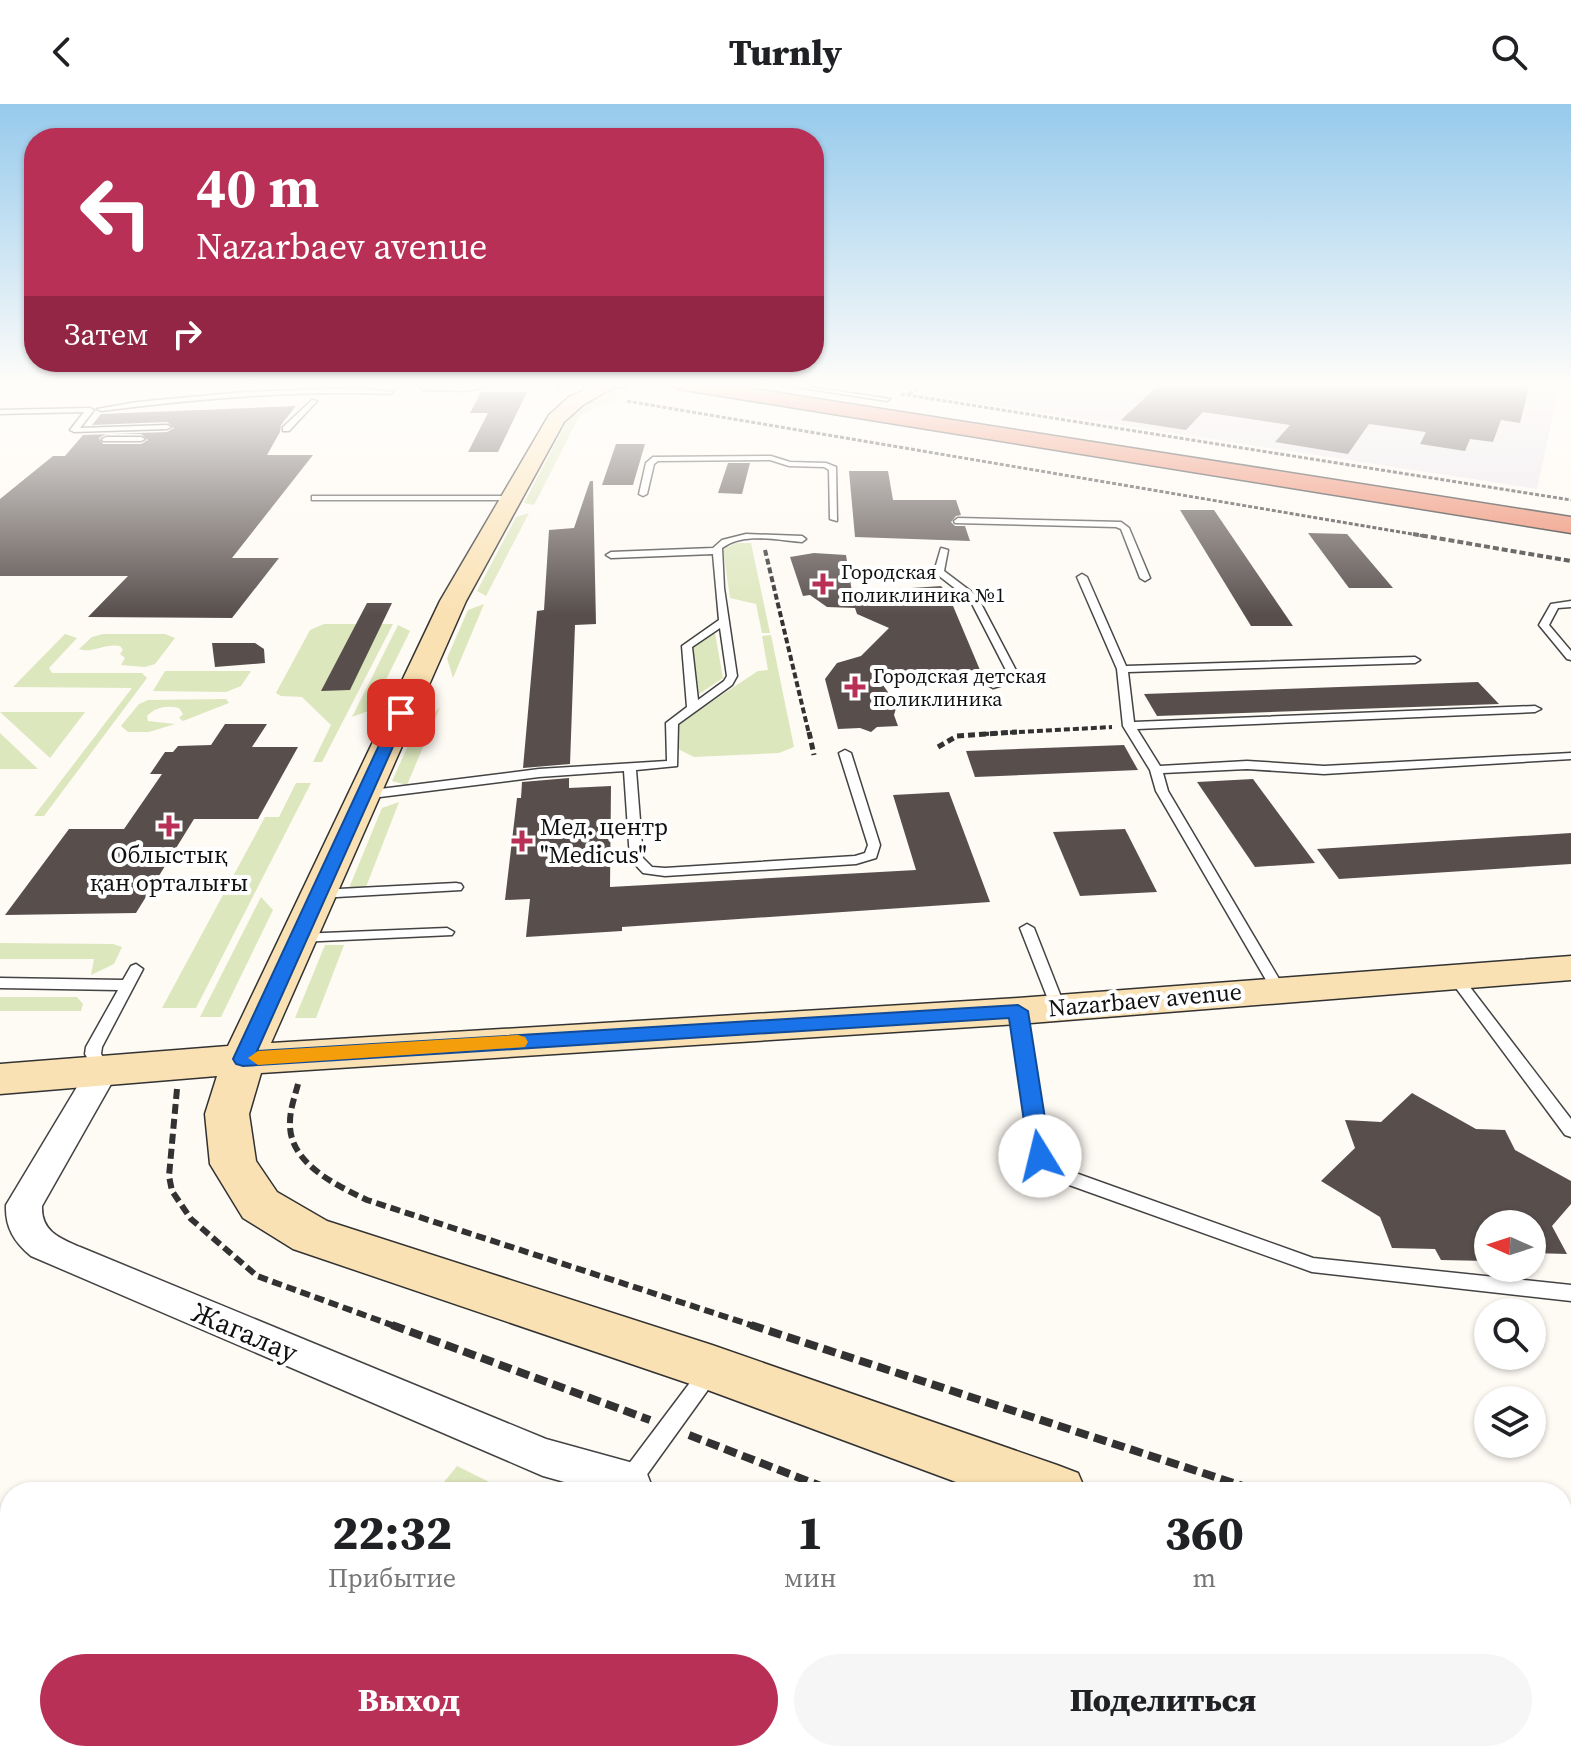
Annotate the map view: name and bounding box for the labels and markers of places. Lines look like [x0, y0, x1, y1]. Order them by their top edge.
place label: Городская поликлиника №1 [841, 558, 1005, 609]
marker: Городская поликлиника №1 [812, 573, 834, 595]
place label: Городская детская поликлиника [873, 662, 1047, 713]
marker: Городская детская поликлиника [844, 676, 866, 698]
pin [367, 679, 435, 747]
place label: Мед. центр "Medicus" [540, 810, 668, 871]
marker: Облыстық қан орталығы [158, 815, 180, 837]
marker: Мед. центр "Medicus" [511, 830, 533, 852]
place label: Облыстық қан орталығы [90, 838, 248, 899]

